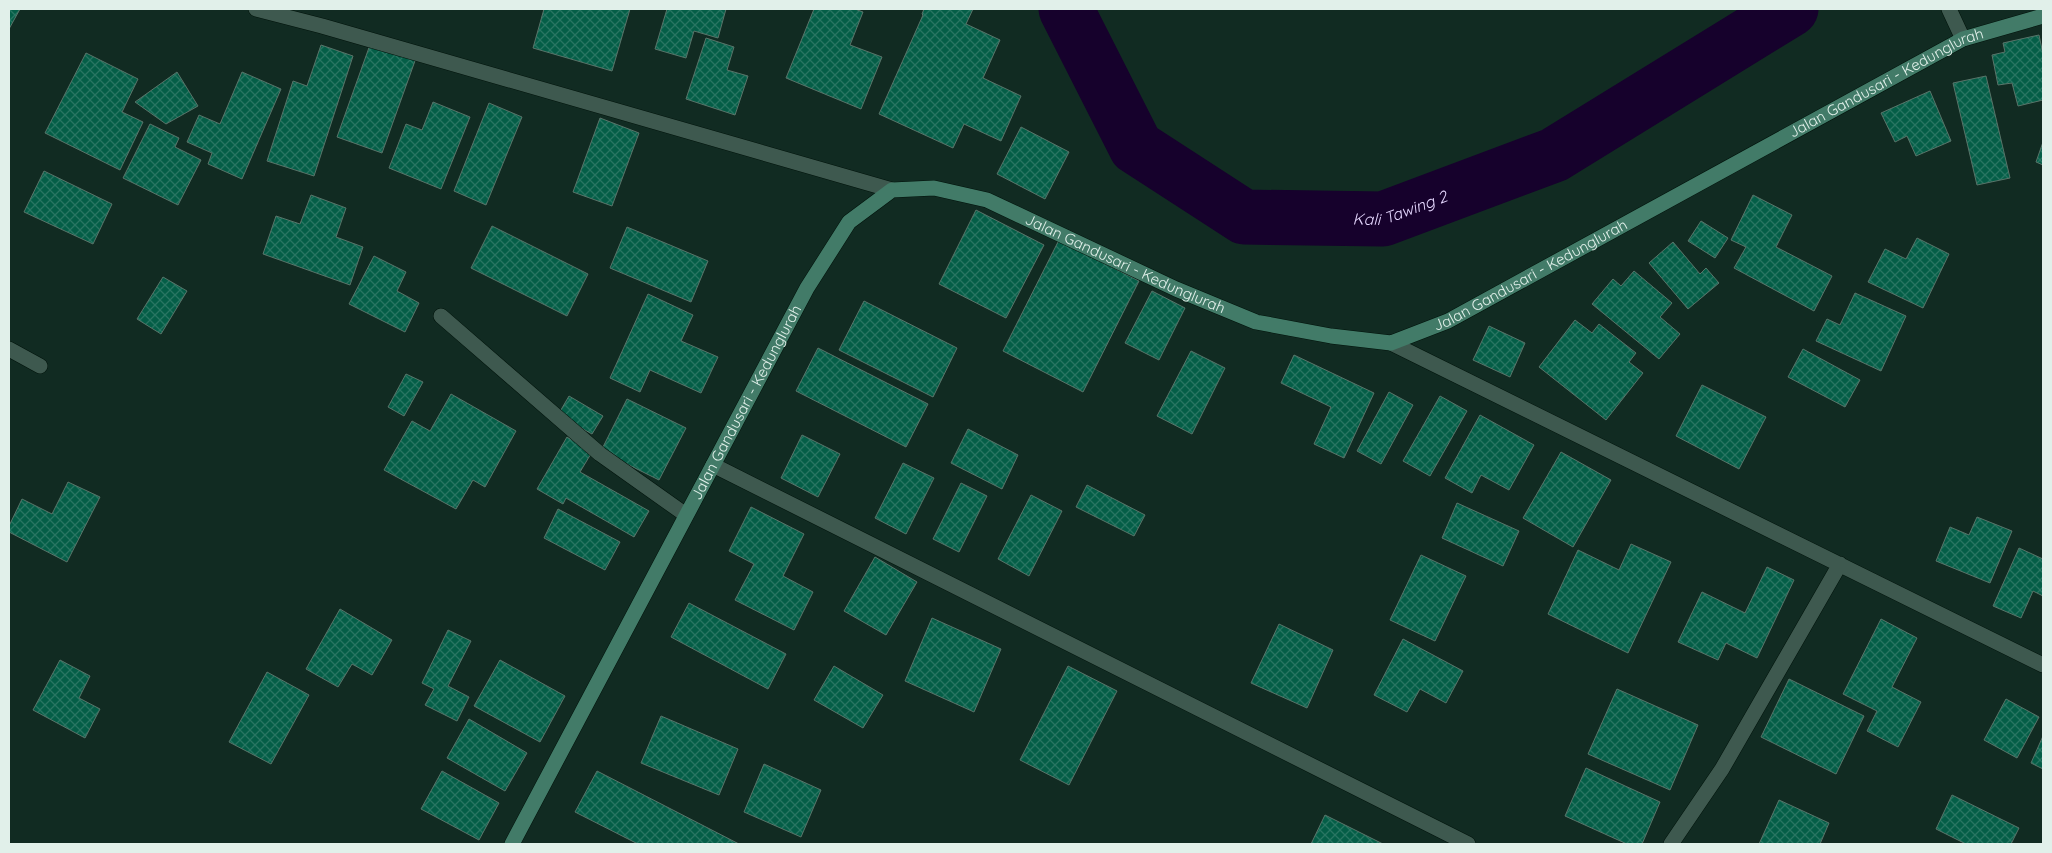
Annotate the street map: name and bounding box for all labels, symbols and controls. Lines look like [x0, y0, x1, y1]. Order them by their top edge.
street label: Jalan Gandusari - Kedunglurah [1785, 24, 1986, 142]
water label: Kali Tawing 2 [1353, 186, 1451, 229]
street label: Jalan Gandusari - Kedunglurah [1022, 209, 1228, 317]
street label: Jalan Gandusari - Kedunglurah [1430, 215, 1631, 335]
street label: Jalan Gandusari - Kedunglurah [686, 301, 805, 503]

